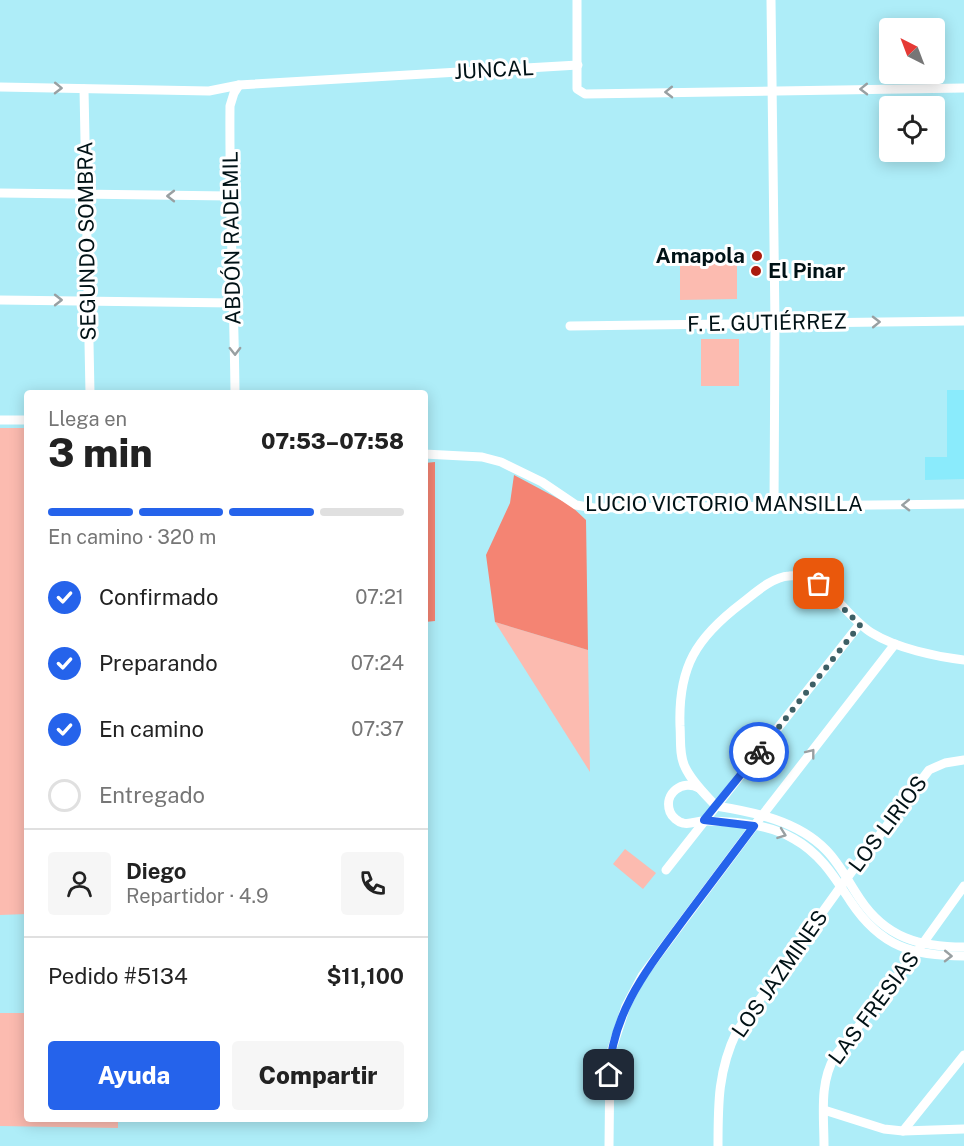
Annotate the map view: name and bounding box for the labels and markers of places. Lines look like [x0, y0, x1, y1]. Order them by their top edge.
place label: Amapola [656, 243, 745, 268]
marker: Amapola [750, 249, 764, 263]
place label: El Pinar [768, 258, 845, 283]
marker: El Pinar [749, 264, 763, 278]
pin [793, 558, 844, 609]
pin [583, 1049, 634, 1100]

